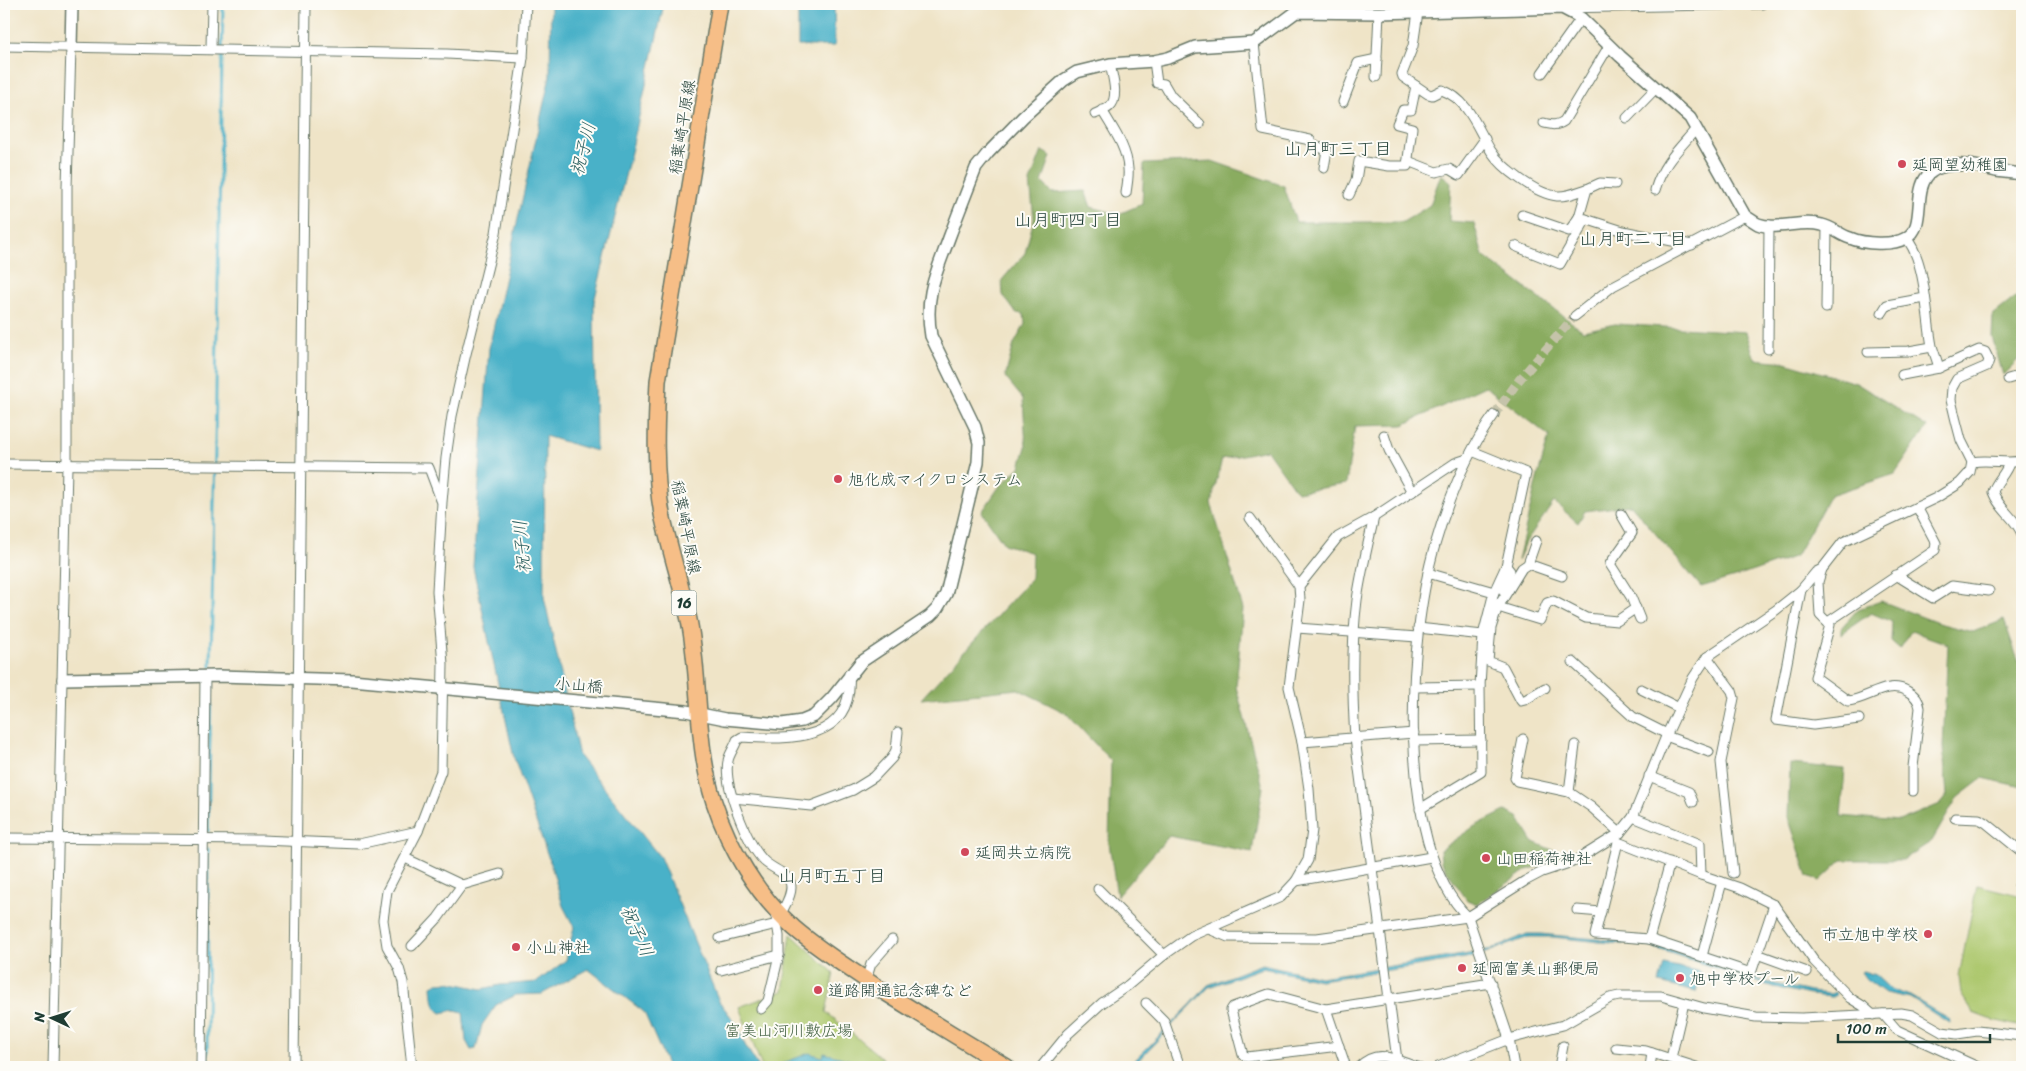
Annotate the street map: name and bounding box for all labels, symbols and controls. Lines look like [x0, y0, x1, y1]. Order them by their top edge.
street label: 稲葉崎平原線 [660, 77, 704, 177]
water label: 祝子川 [561, 119, 605, 179]
district label: 山月町三丁目 [1284, 133, 1392, 165]
place label: 延岡望幼稚園 [1912, 150, 2008, 179]
marker: 延岡望幼稚園 [1896, 158, 1908, 170]
district label: 山月町四丁目 [1014, 204, 1122, 236]
district label: 山月町二丁目 [1579, 223, 1687, 255]
place label: 旭化成マイクロシステム [848, 465, 1022, 494]
marker: 旭化成マイクロシステム [832, 473, 844, 485]
street label: 稲葉崎平原線 [663, 477, 709, 577]
water label: 祝子川 [504, 519, 540, 575]
road number: 16 [672, 590, 696, 616]
street label: 小山橋 [554, 668, 604, 702]
place label: 延岡共立病院 [975, 838, 1071, 867]
place label: 山田稲荷神社 [1496, 844, 1592, 873]
marker: 延岡共立病院 [959, 846, 971, 858]
marker: 山田稲荷神社 [1480, 852, 1492, 864]
district label: 山月町五丁目 [778, 860, 886, 892]
water label: 祝子川 [611, 900, 663, 962]
place label: 市立旭中学校 [1822, 920, 1918, 949]
marker: 市立旭中学校 [1922, 928, 1934, 940]
place label: 小山神社 [526, 933, 590, 962]
marker: 小山神社 [510, 941, 522, 953]
place label: 延岡富美山郵便局 [1472, 954, 1600, 983]
marker: 延岡富美山郵便局 [1456, 962, 1468, 974]
place label: 旭中学校プール [1690, 964, 1800, 993]
marker: 旭中学校プール [1674, 972, 1686, 984]
place label: 道路開通記念碑など [828, 976, 972, 1005]
marker: 道路開通記念碑など [812, 984, 824, 996]
north arrow [28, 994, 78, 1044]
text: N [27, 1011, 52, 1024]
scale bar [1838, 1011, 1991, 1043]
park label: 富美山河川敷広場 [725, 1016, 853, 1045]
text: 100 m [1846, 1016, 1887, 1042]

